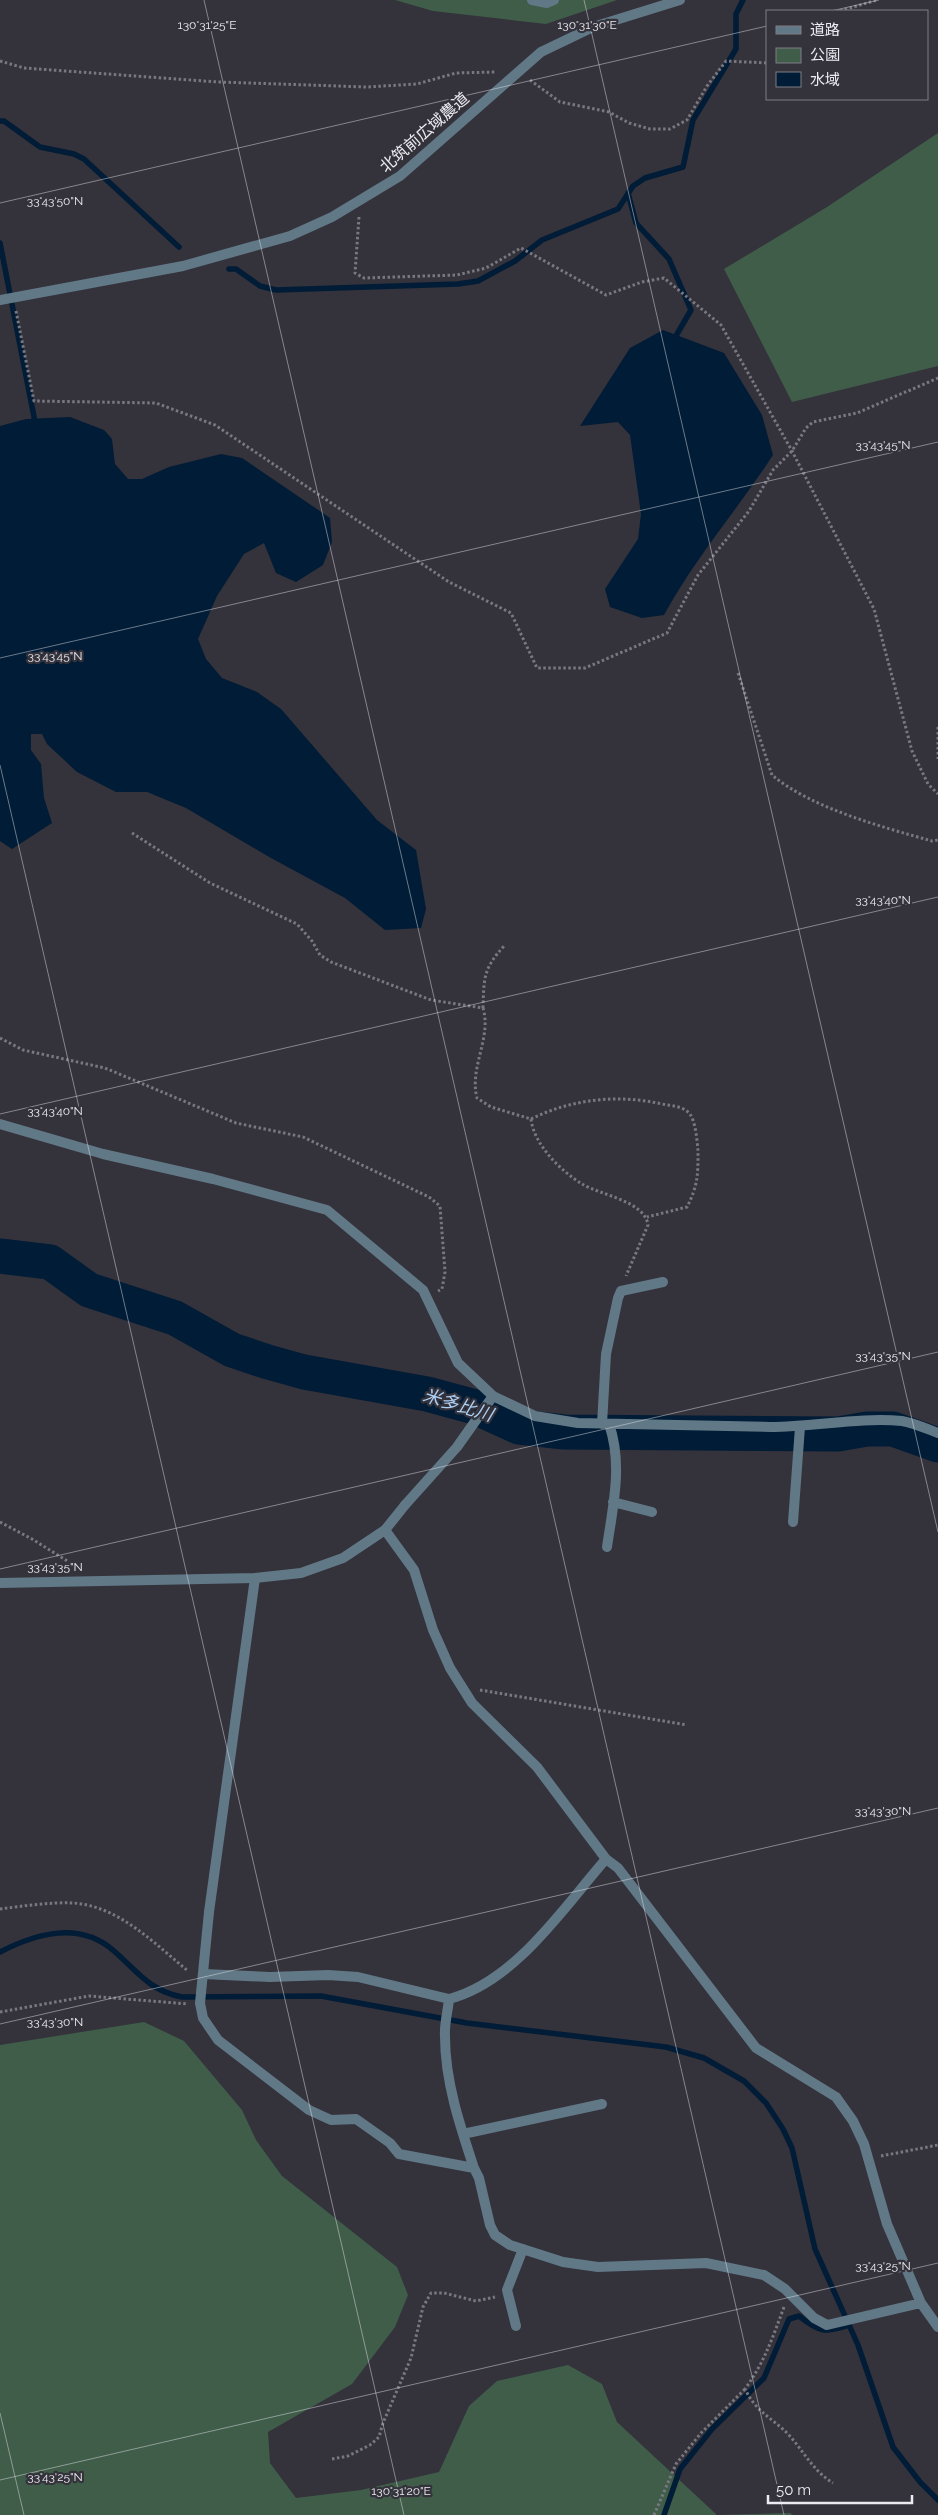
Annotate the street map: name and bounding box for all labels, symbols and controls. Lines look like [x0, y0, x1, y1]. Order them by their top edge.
legend [766, 10, 928, 100]
text: 130°31'25"E [178, 18, 236, 32]
text: 130°31'30"E [557, 18, 617, 32]
text: 道路 [810, 21, 840, 39]
text: 公園 [810, 46, 840, 64]
text: 水域 [810, 71, 840, 89]
street label: 北筑前広域農道 [376, 88, 473, 176]
text: 33°43'50"N [27, 194, 83, 208]
text: 33°43'45"N [856, 438, 910, 452]
text: 33°43'45"N [28, 649, 82, 663]
text: 33°43'40"N [855, 893, 911, 907]
text: 33°43'40"N [27, 1104, 83, 1118]
text: 33°43'35"N [855, 1349, 911, 1363]
water label: 米多比川 [421, 1384, 498, 1426]
text: 33°43'35"N [27, 1560, 83, 1574]
text: 33°43'30"N [855, 1804, 911, 1818]
text: 33°43'30"N [27, 2015, 83, 2029]
text: 33°43'25"N [855, 2259, 911, 2273]
text: 33°43'25"N [27, 2470, 83, 2484]
scale bar [768, 2472, 912, 2504]
text: 50 m [776, 2481, 811, 2499]
text: 130°31'20"E [371, 2484, 431, 2498]

